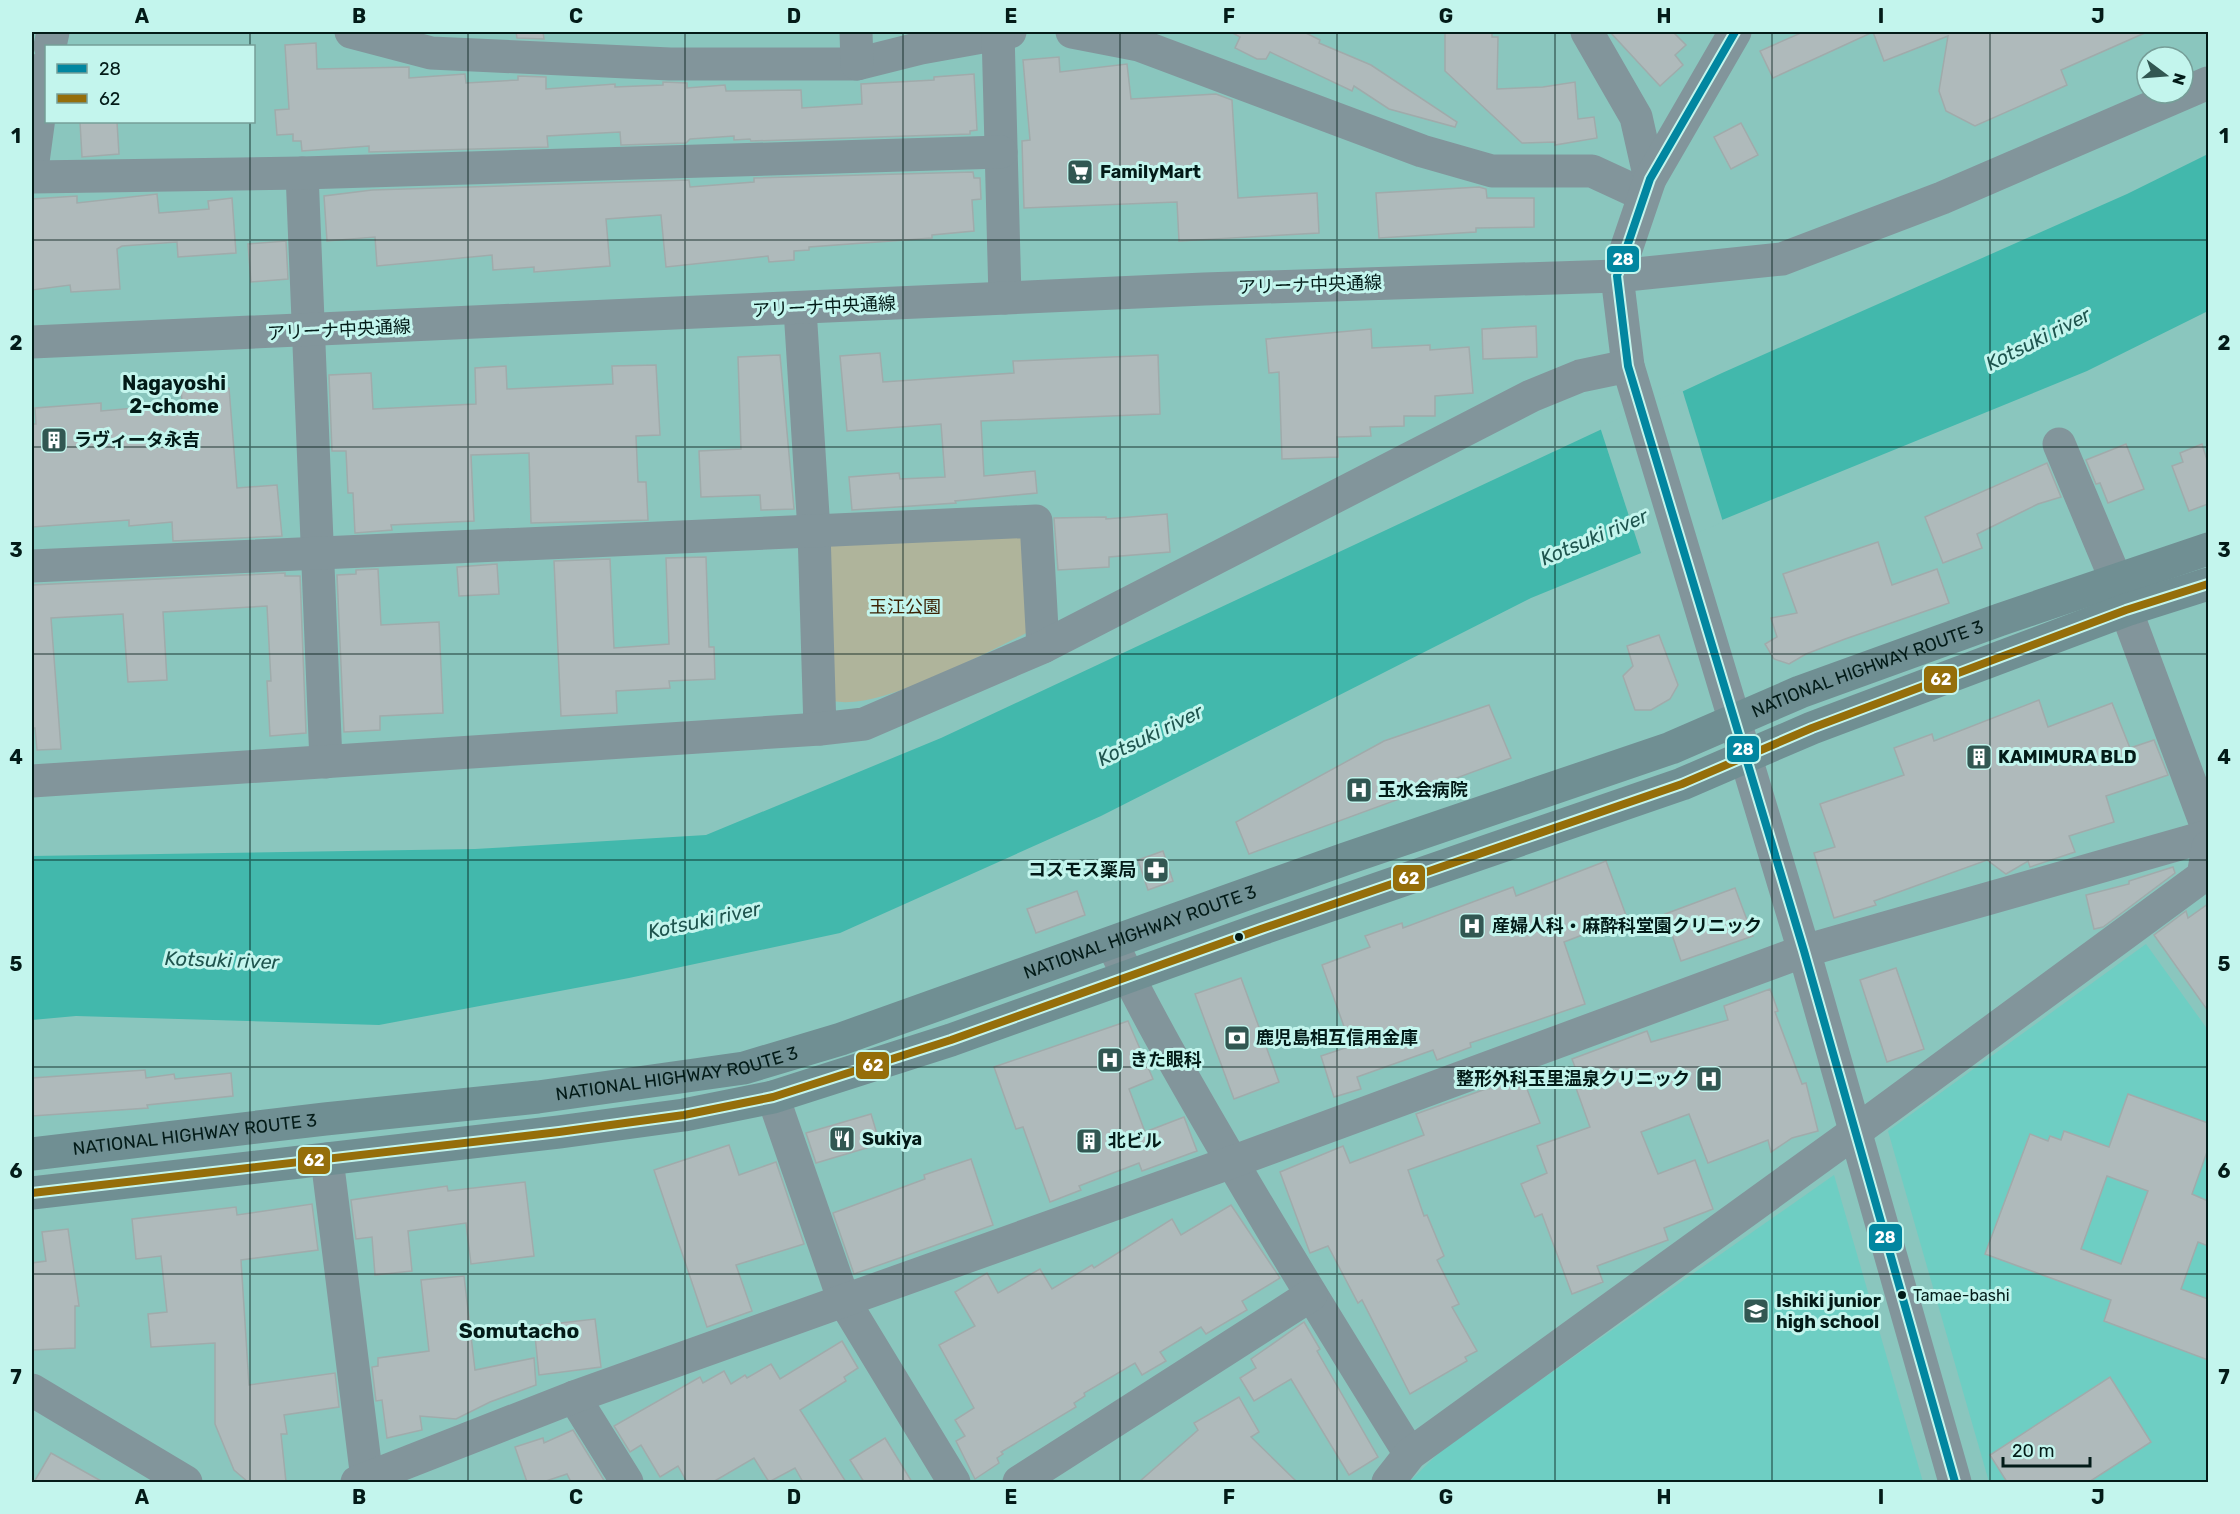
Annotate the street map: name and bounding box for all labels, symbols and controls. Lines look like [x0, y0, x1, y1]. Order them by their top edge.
text: A [135, 4, 150, 28]
text: B [352, 4, 366, 28]
text: C [569, 4, 583, 28]
text: D [787, 4, 801, 28]
text: E [1005, 4, 1017, 28]
text: F [1223, 4, 1235, 28]
text: G [1439, 4, 1453, 28]
text: H [1657, 4, 1671, 28]
text: I [1878, 4, 1884, 28]
text: J [2091, 4, 2105, 28]
legend [45, 45, 255, 123]
north arrow [2135, 45, 2195, 105]
text: 28 [99, 58, 121, 80]
text: N [2168, 71, 2190, 87]
text: 62 [99, 88, 120, 110]
text: 1 [11, 124, 21, 148]
text: 1 [2219, 124, 2229, 148]
supermarket icon: FamilyMart [1065, 157, 1095, 187]
place label: FamilyMart [1100, 161, 1201, 183]
line badge: 28 [1606, 245, 1640, 273]
text: 28 [1612, 250, 1634, 269]
street label: アリーナ中央通線 [1238, 271, 1382, 299]
street label: アリーナ中央通線 [752, 292, 896, 322]
water label: Kotsuki river [1982, 302, 2096, 376]
street label: アリーナ中央通線 [267, 315, 411, 345]
text: 2 [10, 331, 23, 355]
text: 2 [2218, 331, 2231, 355]
district label: Nagayoshi 2-chome [122, 371, 226, 418]
building icon: ラヴィータ永吉 [39, 425, 69, 455]
place label: ラヴィータ永吉 [74, 429, 200, 451]
water label: Kotsuki river [1537, 503, 1653, 570]
text: 3 [9, 538, 23, 562]
text: 3 [2217, 538, 2231, 562]
park label: 玉江公園 [869, 596, 941, 618]
street label: NATIONAL HIGHWAY ROUTE 3 [1748, 616, 1986, 723]
line badge: 62 [1923, 665, 1958, 694]
text: 62 [1931, 670, 1951, 689]
water label: Kotsuki river [1093, 699, 1208, 771]
line badge: 28 [1726, 735, 1760, 763]
text: 28 [1732, 740, 1754, 759]
building icon: KAMIMURA BLD [1964, 742, 1994, 772]
text: 4 [9, 745, 23, 769]
text: 4 [2217, 745, 2231, 769]
place label: KAMIMURA BLD [1998, 746, 2137, 768]
hospital icon: 玉水会病院 [1344, 775, 1374, 805]
place label: 玉水会病院 [1378, 779, 1468, 801]
pharmacy icon: コスモス薬局 [1141, 855, 1171, 885]
place label: コスモス薬局 [1028, 859, 1136, 881]
line badge: 62 [1392, 864, 1426, 892]
text: 62 [1399, 869, 1419, 888]
street label: NATIONAL HIGHWAY ROUTE 3 [1021, 881, 1259, 984]
water label: Kotsuki river [646, 896, 764, 944]
hospital icon: 産婦人科・麻酔科堂園クリニック [1457, 911, 1487, 941]
place label: 産婦人科・麻酔科堂園クリニック [1492, 915, 1762, 937]
unlabelled marker [1233, 931, 1245, 943]
water label: Kotsuki river [164, 946, 281, 974]
text: 5 [10, 952, 23, 976]
text: 5 [2218, 952, 2231, 976]
bank icon: 鹿児島相互信用金庫 [1222, 1023, 1252, 1053]
place label: 鹿児島相互信用金庫 [1256, 1027, 1418, 1049]
street label: NATIONAL HIGHWAY ROUTE 3 [554, 1042, 800, 1105]
hospital icon: きた眼科 [1095, 1045, 1125, 1075]
place label: きた眼科 [1130, 1049, 1202, 1071]
line badge: 62 [855, 1051, 890, 1080]
text: 62 [863, 1056, 883, 1075]
hospital icon: 整形外科玉里温泉クリニック [1694, 1064, 1724, 1094]
place label: 整形外科玉里温泉クリニック [1456, 1068, 1690, 1090]
street label: NATIONAL HIGHWAY ROUTE 3 [71, 1109, 318, 1160]
restaurant icon: Sukiya [827, 1124, 857, 1154]
building icon: 北ビル [1074, 1126, 1104, 1156]
place label: Sukiya [862, 1128, 922, 1150]
place label: 北ビル [1108, 1130, 1162, 1152]
line badge: 62 [297, 1146, 331, 1175]
text: 62 [304, 1151, 324, 1170]
text: 6 [9, 1159, 23, 1183]
text: 6 [2217, 1159, 2231, 1183]
line badge: 28 [1868, 1223, 1903, 1252]
text: 28 [1874, 1228, 1896, 1247]
place label: Tamae-bashi [1913, 1286, 2010, 1305]
marker: Tamae-bashi [1896, 1289, 1908, 1301]
place label: Ishiki junior high school [1776, 1290, 1881, 1333]
school or university icon: Ishiki junior high school [1741, 1296, 1771, 1326]
district label: Somutacho [459, 1318, 579, 1343]
text: 7 [10, 1365, 22, 1389]
text: 7 [2218, 1365, 2230, 1389]
scale bar [2003, 1430, 2090, 1468]
text: 20 m [2012, 1440, 2054, 1462]
text: A [135, 1485, 150, 1509]
text: B [352, 1485, 366, 1509]
text: C [569, 1485, 583, 1509]
text: D [787, 1485, 801, 1509]
text: E [1005, 1485, 1017, 1509]
text: F [1223, 1485, 1235, 1509]
text: G [1439, 1485, 1453, 1509]
text: H [1657, 1485, 1671, 1509]
text: I [1878, 1485, 1884, 1509]
text: J [2091, 1485, 2105, 1509]

